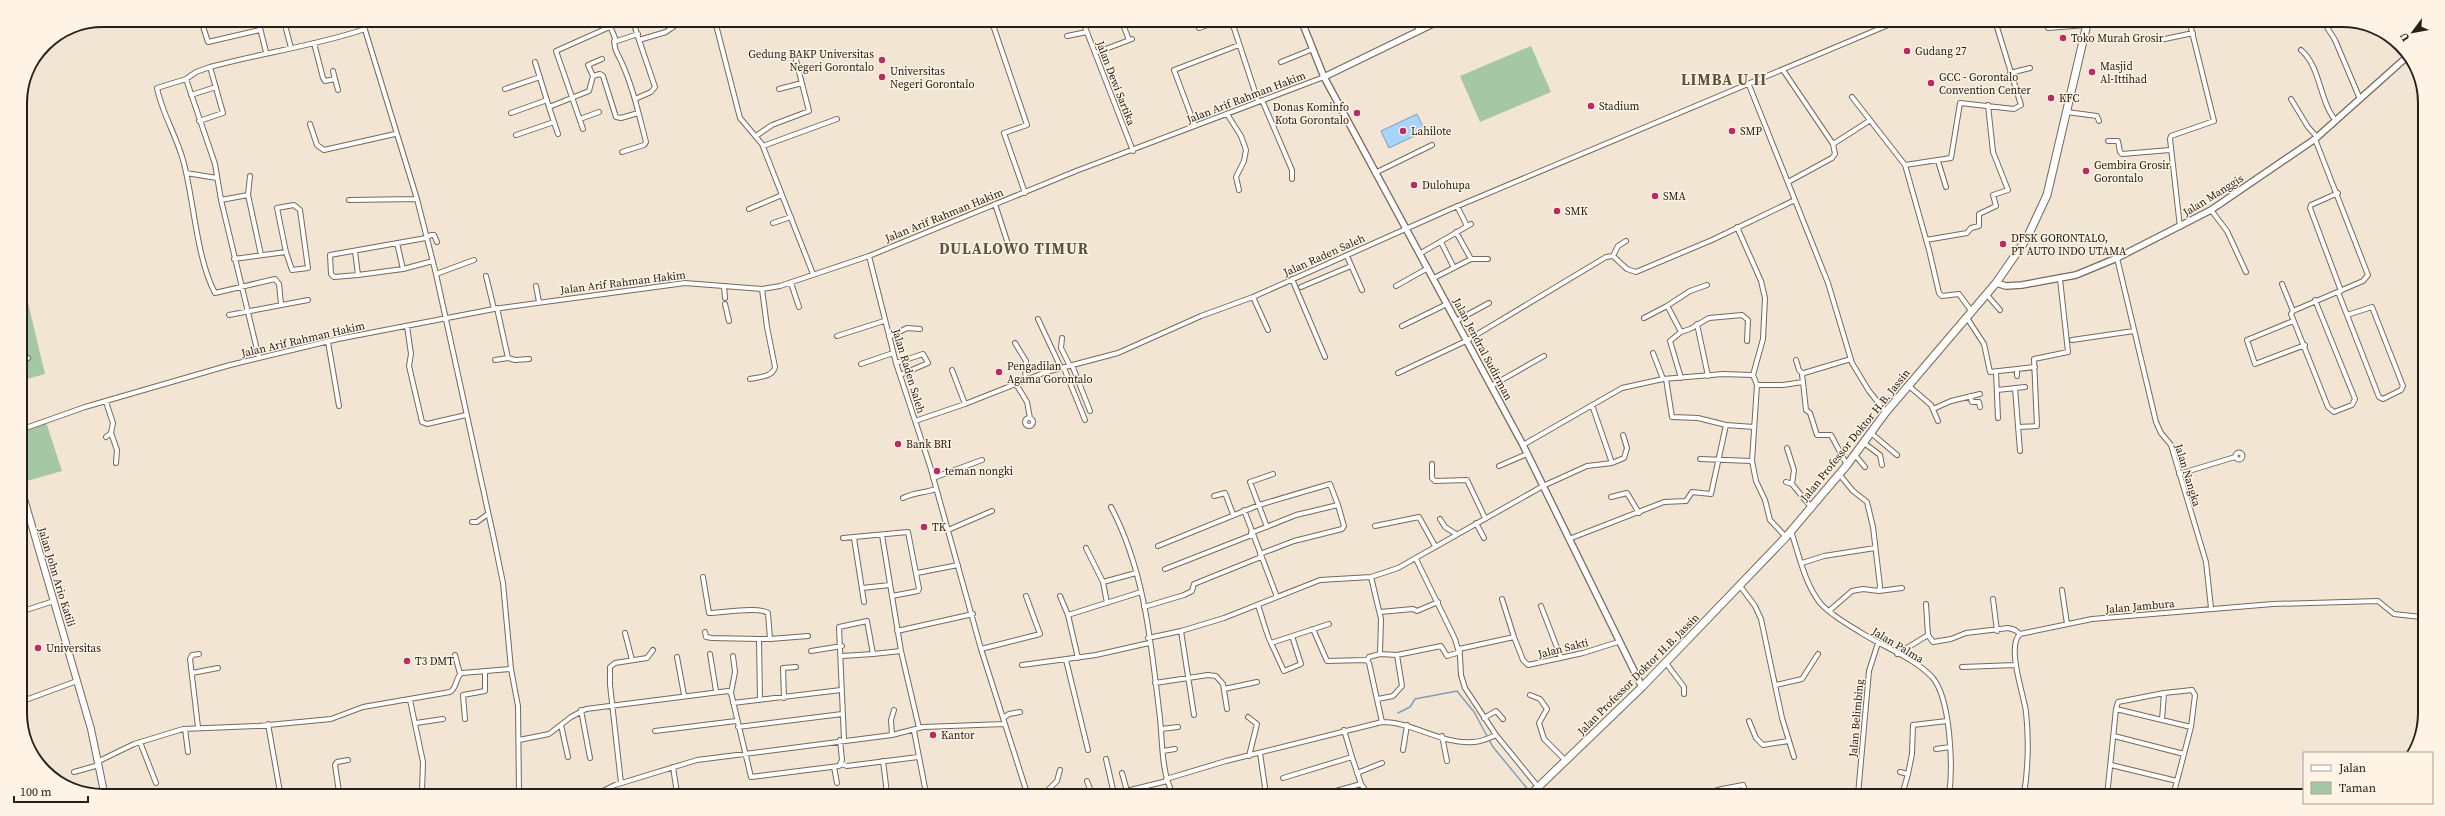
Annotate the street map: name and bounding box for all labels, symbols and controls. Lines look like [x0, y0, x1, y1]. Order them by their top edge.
north arrow [2393, 12, 2433, 52]
text: U [2396, 30, 2413, 44]
place label: Toko Murah Grosir [2071, 31, 2164, 46]
marker: Toko Murah Grosir [2058, 33, 2068, 43]
street label: Jalan Dewi Sartika [1092, 38, 1139, 128]
place label: Gudang 27 [1915, 44, 1967, 59]
marker: Gudang 27 [1902, 46, 1912, 56]
place label: Gedung BAKP Universitas Negeri Gorontalo [748, 47, 874, 75]
marker: Gedung BAKP Universitas Negeri Gorontalo [877, 55, 887, 65]
place label: Masjid Al-Ittihad [2100, 59, 2148, 87]
place label: Universitas Negeri Gorontalo [890, 64, 974, 92]
marker: Masjid Al-Ittihad [2087, 67, 2097, 77]
street label: Jalan Arif Rahman Hakim [1184, 68, 1308, 127]
district label: LIMBA U II [1681, 69, 1767, 90]
place label: GCC - Gorontalo Convention Center [1939, 70, 2031, 98]
marker: Universitas Negeri Gorontalo [877, 72, 887, 82]
marker: GCC - Gorontalo Convention Center [1926, 78, 1936, 88]
place label: KFC [2059, 91, 2080, 106]
marker: KFC [2046, 93, 2056, 103]
place label: Stadium [1599, 99, 1640, 114]
place label: Donas Kominfo Kota Gorontalo [1273, 100, 1349, 128]
marker: Stadium [1586, 101, 1596, 111]
marker: Donas Kominfo Kota Gorontalo [1352, 108, 1362, 118]
place label: Lahilote [1411, 124, 1452, 139]
place label: SMP [1740, 124, 1762, 139]
marker: Lahilote [1398, 126, 1408, 136]
marker: SMP [1727, 126, 1737, 136]
place label: Gembira Grosir Gorontalo [2094, 158, 2170, 186]
marker: Gembira Grosir Gorontalo [2081, 166, 2091, 176]
street label: Jalan Manggis [2179, 171, 2247, 220]
place label: Dulohupa [1422, 178, 1471, 193]
marker: Dulohupa [1409, 180, 1419, 190]
street label: Jalan Arif Rahman Hakim [882, 185, 1006, 246]
place label: SMA [1663, 189, 1686, 204]
marker: SMA [1650, 191, 1660, 201]
place label: SMK [1565, 204, 1588, 219]
marker: SMK [1552, 206, 1562, 216]
street label: Jalan Raden Saleh [1280, 231, 1368, 281]
place label: DFSK GORONTALO, PT AUTO INDO UTAMA [2011, 231, 2127, 259]
district label: DULALOWO TIMUR [939, 238, 1089, 259]
marker: DFSK GORONTALO, PT AUTO INDO UTAMA [1998, 239, 2008, 249]
street label: Jalan Arif Rahman Hakim [558, 267, 687, 298]
street label: Jalan Jendral Sudirman [1449, 295, 1516, 403]
street label: Jalan Arif Rahman Hakim [239, 318, 366, 361]
street label: Jalan Raden Saleh [888, 326, 929, 416]
place label: Pengadilan Agama Gorontalo [1007, 359, 1093, 387]
street label: Jalan Professor Doktor H.B. Jassin [1797, 366, 1914, 505]
marker: Pengadilan Agama Gorontalo [994, 367, 1004, 377]
place label: Bank BRI [906, 437, 952, 452]
marker: Bank BRI [893, 439, 903, 449]
street label: Jalan Nangka [2171, 441, 2204, 509]
place label: teman nongki [945, 464, 1013, 479]
marker: teman nongki [932, 466, 942, 476]
place label: TK [932, 520, 947, 535]
marker: TK [919, 522, 929, 532]
street label: Jalan John Ario Katili [34, 525, 79, 629]
street label: Jalan Jambura [2104, 596, 2176, 617]
street label: Jalan Professor Doktor H.B. Jassin [1574, 610, 1703, 739]
street label: Jalan Palma [1868, 623, 1927, 667]
street label: Jalan Sakti [1535, 635, 1590, 662]
place label: Universitas [46, 641, 101, 656]
marker: Universitas [33, 643, 43, 653]
place label: T3 DMT [415, 654, 454, 669]
marker: T3 DMT [402, 656, 412, 666]
street label: Jalan Belimbing [1846, 678, 1867, 759]
place label: Kantor [941, 728, 975, 743]
marker: Kantor [928, 730, 938, 740]
legend [2303, 752, 2433, 804]
text: Jalan [2338, 760, 2366, 776]
scale bar [14, 778, 88, 804]
text: Taman [2339, 780, 2376, 796]
text: 100 m [20, 784, 52, 800]

